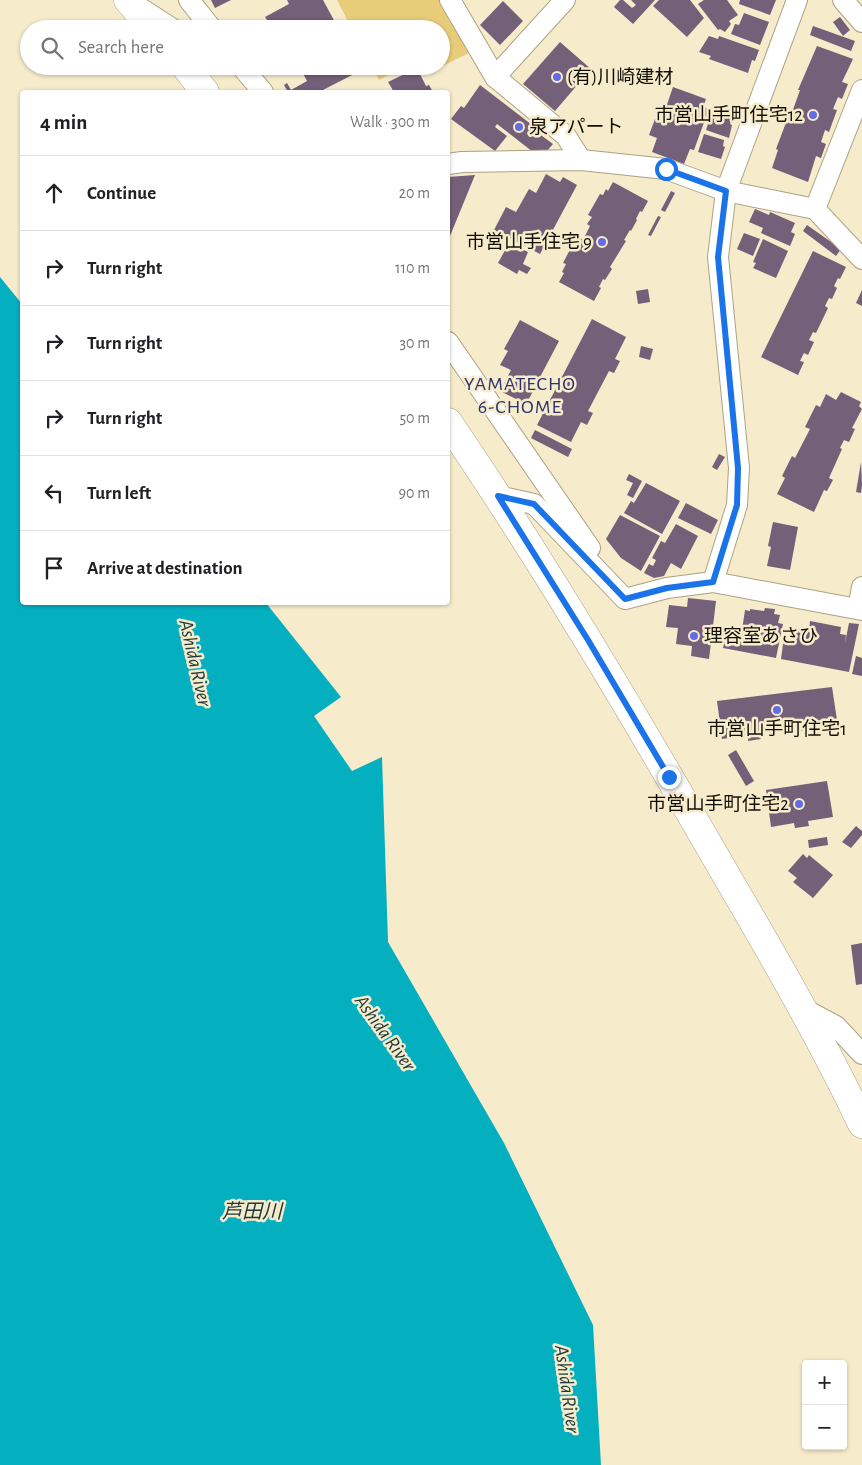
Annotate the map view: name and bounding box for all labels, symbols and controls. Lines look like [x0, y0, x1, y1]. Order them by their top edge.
search box [20, 20, 450, 75]
icon: search [38, 34, 66, 62]
text: Search here [78, 38, 164, 57]
place label: (有)川崎建材 [567, 66, 673, 87]
marker: (有)川崎建材 [551, 71, 563, 83]
place label: 市営山手町住宅12 [655, 104, 803, 125]
marker: 市営山手町住宅12 [807, 109, 819, 121]
text: 4 min [40, 112, 87, 133]
text: Walk · 300 m [350, 114, 430, 130]
place label: 泉アパート [529, 117, 624, 137]
marker: 泉アパート [513, 121, 525, 133]
route start [655, 158, 678, 181]
icon: ahead [40, 179, 68, 207]
text: Continue [87, 184, 156, 203]
text: 20 m [399, 185, 430, 201]
place label: 市営山手住宅 9 [466, 231, 592, 252]
marker: 市営山手住宅 9 [596, 236, 608, 248]
icon: right [40, 254, 68, 282]
text: Turn right [87, 259, 162, 278]
text: 110 m [395, 260, 430, 276]
icon: right [40, 329, 68, 357]
text: Turn right [87, 334, 162, 353]
text: 30 m [400, 335, 430, 351]
district label: YAMATECHO 6-CHOME [464, 374, 576, 417]
icon: right [40, 404, 68, 432]
text: Turn right [87, 409, 162, 428]
text: 50 m [399, 410, 430, 426]
icon: left [40, 479, 68, 507]
text: Turn left [87, 484, 151, 503]
text: 90 m [399, 485, 430, 501]
icon: arrive [40, 554, 68, 582]
text: Arrive at destination [87, 559, 243, 578]
water label: Ashida River [175, 617, 215, 709]
place label: 理容室あさひ [704, 625, 818, 646]
marker: 理容室あさひ [688, 630, 700, 642]
marker: 市営山手町住宅1 [771, 704, 783, 716]
place label: 市営山手町住宅1 [707, 718, 847, 739]
route end [658, 766, 681, 789]
place label: 市営山手町住宅2 [647, 793, 789, 814]
marker: 市営山手町住宅2 [793, 798, 805, 810]
water label: Ashida River [350, 991, 419, 1075]
water label: 芦田川 [222, 1201, 284, 1222]
water label: Ashida River [551, 1343, 583, 1435]
map controls [802, 1360, 847, 1450]
button: + [802, 1360, 847, 1405]
button: − [802, 1405, 847, 1450]

